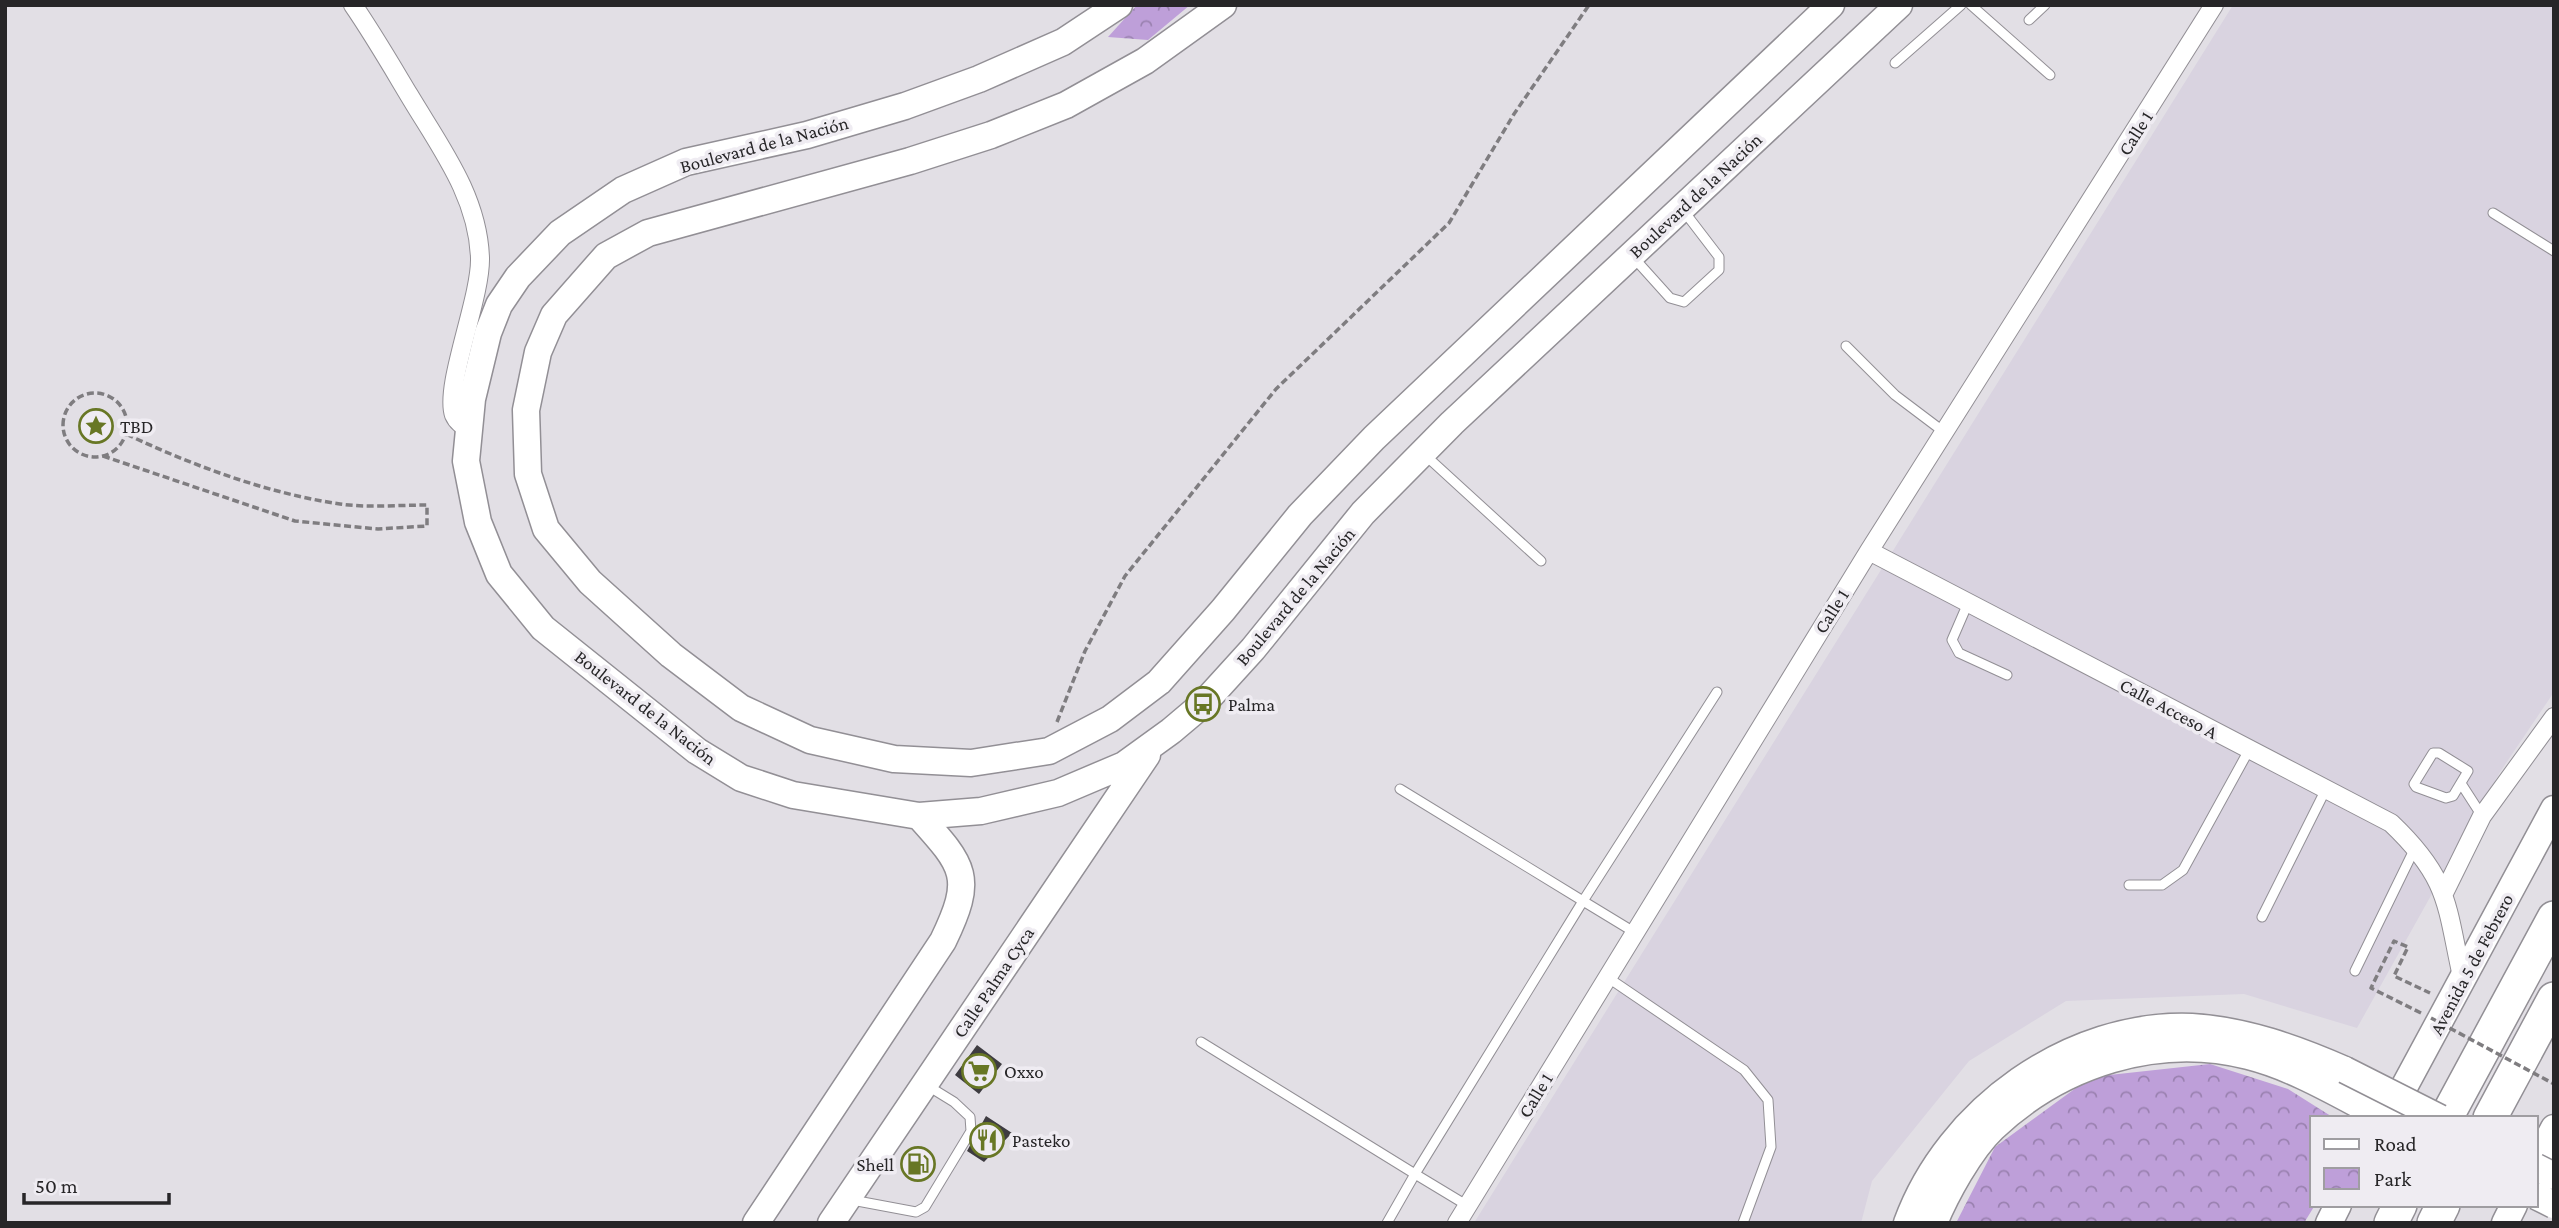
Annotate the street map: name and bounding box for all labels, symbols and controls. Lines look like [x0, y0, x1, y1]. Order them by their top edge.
street label: Calle 1 [2114, 107, 2157, 159]
street label: Boulevard de la Nación [678, 112, 851, 177]
street label: Boulevard de la Nación [1625, 129, 1766, 262]
place icon: TBD [77, 407, 115, 445]
place label: TBD [120, 416, 153, 437]
street label: Boulevard de la Nación [1232, 523, 1359, 670]
street label: Calle 1 [1810, 585, 1853, 637]
street label: Boulevard de la Nación [571, 646, 720, 769]
street label: Calle Acceso A [2116, 674, 2221, 743]
bus stop icon: Palma [1184, 685, 1222, 723]
place label: Palma [1228, 694, 1275, 715]
street label: Avenida 5 de Febrero [2425, 890, 2518, 1038]
street label: Calle Palma Cyca [949, 923, 1038, 1042]
supermarket icon: Oxxo [960, 1052, 998, 1090]
place label: Oxxo [1004, 1061, 1044, 1082]
street label: Calle 1 [1514, 1069, 1557, 1121]
legend [2310, 1116, 2538, 1207]
restaurant icon: Pasteko [968, 1121, 1006, 1159]
place label: Pasteko [1012, 1130, 1070, 1151]
text: Road [2374, 1132, 2417, 1156]
fuel station icon: Shell [899, 1145, 937, 1183]
place label: Shell [857, 1154, 894, 1175]
scale bar [24, 1162, 170, 1206]
text: Park [2374, 1167, 2411, 1191]
text: 50 m [35, 1174, 78, 1198]

